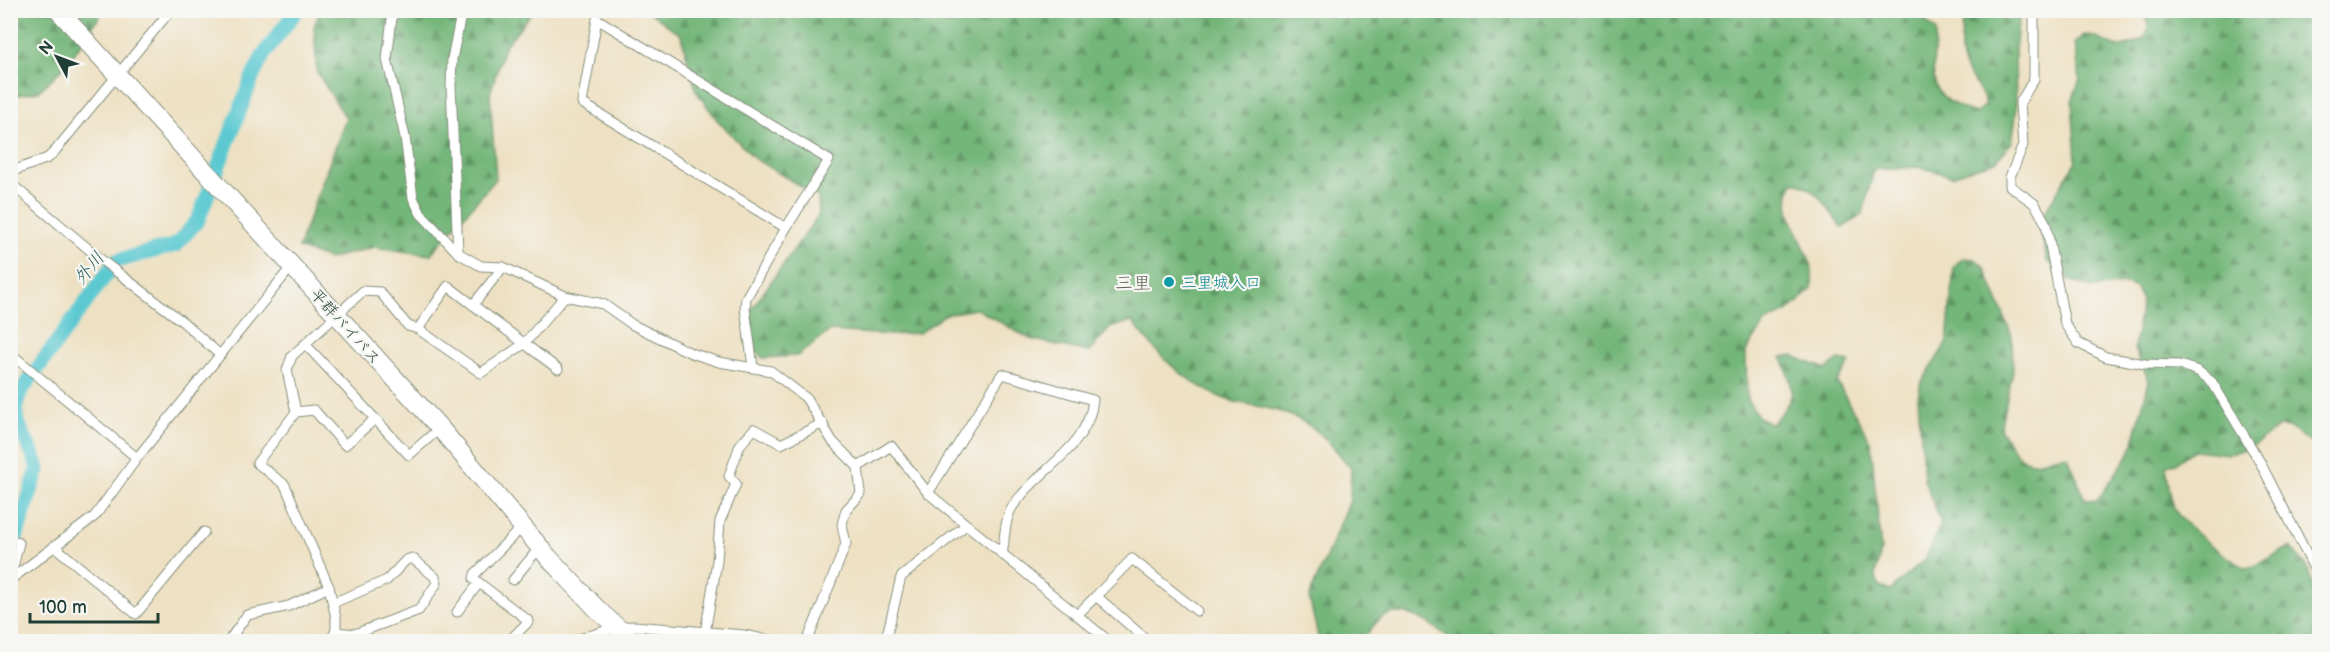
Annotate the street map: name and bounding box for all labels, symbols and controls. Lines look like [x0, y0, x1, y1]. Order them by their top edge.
north arrow [27, 27, 87, 87]
text: N [36, 37, 58, 59]
water label: 外川 [70, 248, 109, 289]
district label: 三里 [1115, 273, 1151, 294]
place label: 三里城入口 [1181, 274, 1261, 293]
marker: 三里城入口 [1162, 275, 1176, 289]
street label: 平群バイパス [306, 285, 384, 369]
scale bar [30, 586, 158, 624]
text: 100 m [39, 597, 87, 618]

